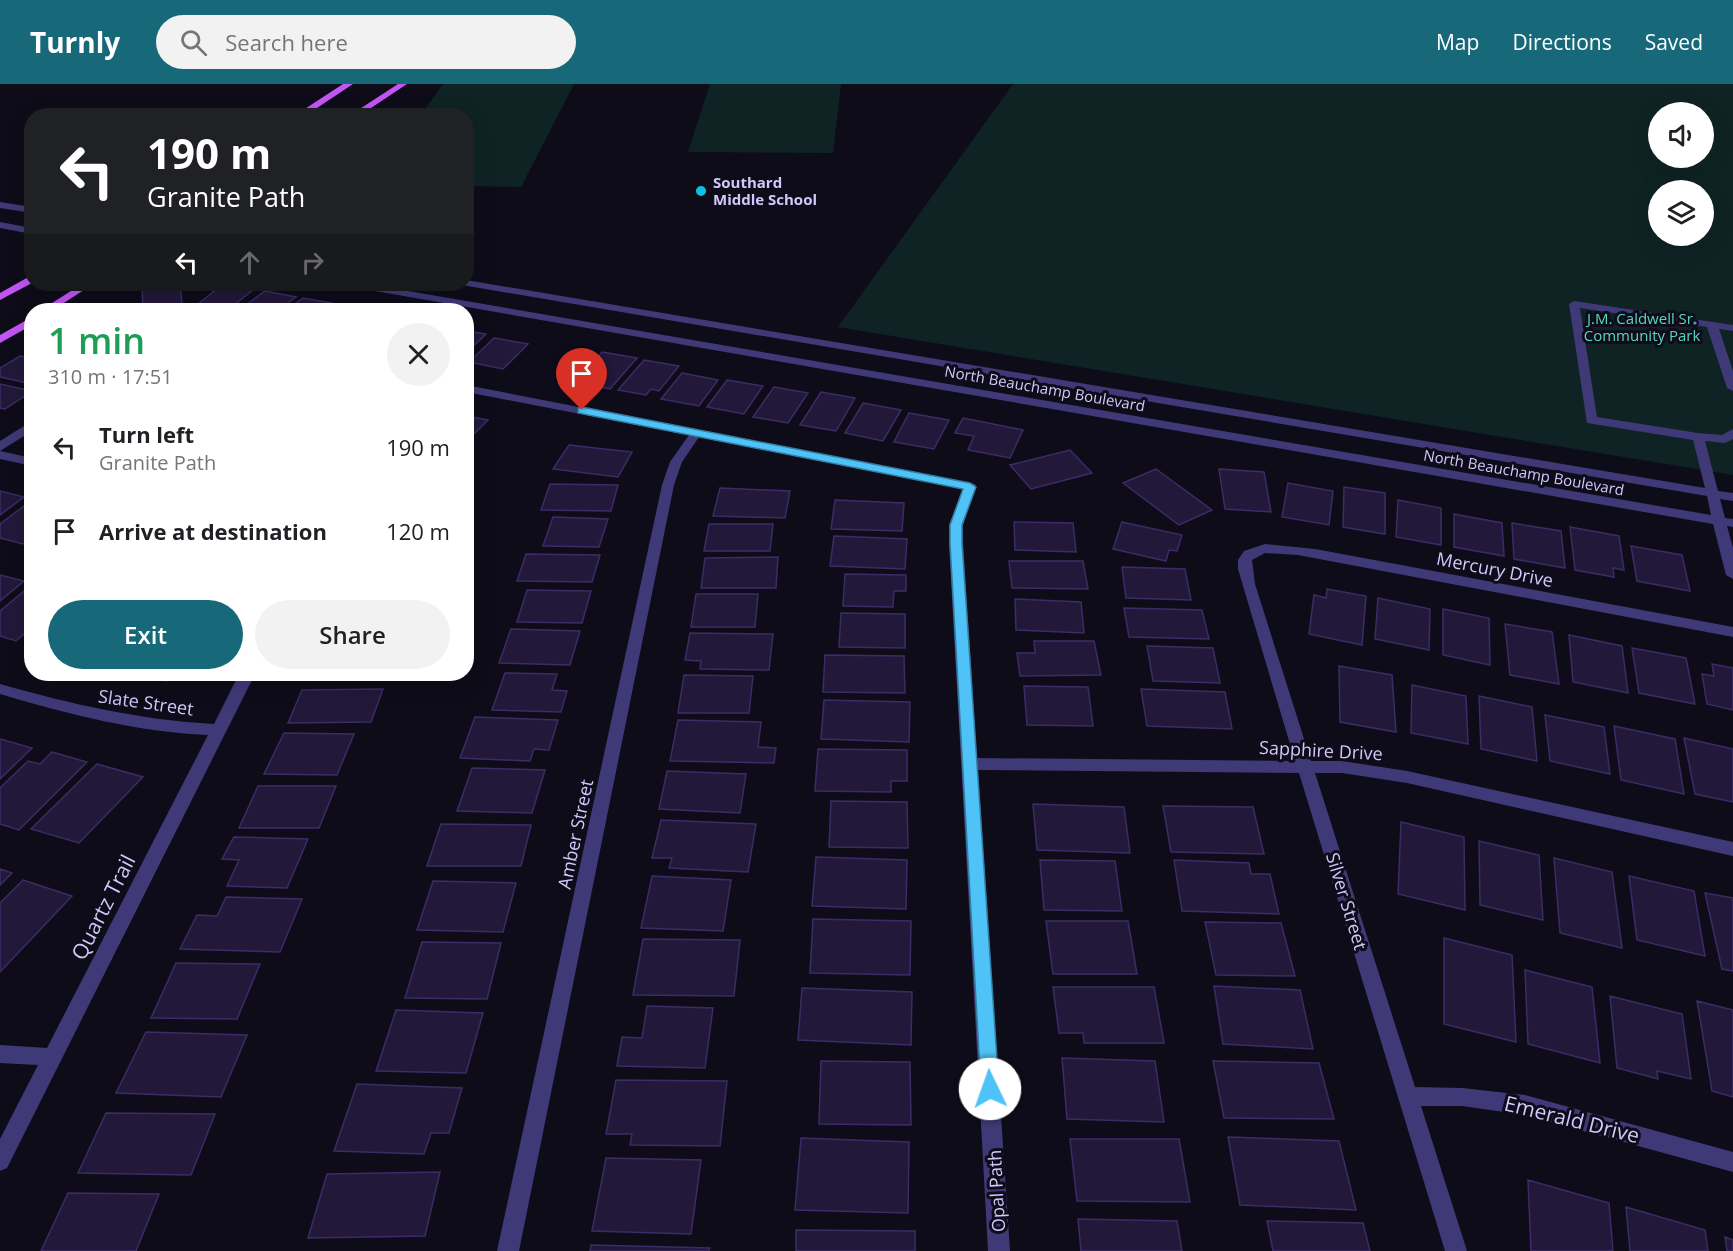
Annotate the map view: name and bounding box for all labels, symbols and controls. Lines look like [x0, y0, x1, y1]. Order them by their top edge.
search box [156, 15, 576, 69]
text: Turnly [30, 23, 120, 61]
icon: search [177, 26, 210, 59]
text: Search here [225, 27, 348, 57]
text: Map [1436, 28, 1479, 56]
text: Directions [1512, 28, 1612, 56]
text: Saved [1645, 28, 1703, 56]
map controls [1648, 102, 1714, 246]
button: sound [1648, 102, 1714, 168]
text: 190 m [147, 124, 271, 181]
icon: left [48, 132, 126, 210]
place label: Southard Middle School [713, 172, 817, 209]
text: Granite Path [147, 178, 305, 215]
button: layers [1648, 180, 1714, 246]
marker: Southard Middle School [694, 184, 708, 198]
icon: left [170, 246, 203, 279]
icon: ahead [233, 246, 266, 279]
icon: right [296, 246, 329, 279]
park label: J.M. Caldwell Sr. Community Park [1584, 308, 1700, 345]
text: 1 min [48, 316, 145, 365]
button: close [387, 323, 450, 386]
pin [556, 348, 607, 410]
icon: arrive [565, 357, 598, 390]
street label: North Beauchamp Boulevard [943, 360, 1147, 416]
text: 310 m · 17:51 [48, 363, 173, 390]
text: Turn left [99, 419, 194, 449]
icon: left [48, 431, 81, 464]
text: 190 m [386, 432, 450, 462]
street label: North Beauchamp Boulevard [1422, 444, 1626, 500]
text: Granite Path [99, 449, 216, 476]
icon: arrive [48, 515, 81, 548]
text: Arrive at destination [99, 516, 327, 546]
text: 120 m [386, 516, 450, 546]
street label: Mercury Drive [1435, 546, 1555, 592]
button: Exit [48, 600, 243, 669]
button: Share [255, 600, 450, 669]
street label: Slate Street [97, 683, 195, 721]
street label: Sapphire Drive [1259, 735, 1383, 765]
street label: Amber Street [552, 777, 598, 891]
street label: Silver Street [1321, 849, 1373, 953]
street label: Quartz Trail [64, 850, 142, 964]
position arrow [958, 1057, 1022, 1121]
street label: Emerald Drive [1502, 1089, 1642, 1149]
street label: Opal Path [982, 1149, 1010, 1233]

